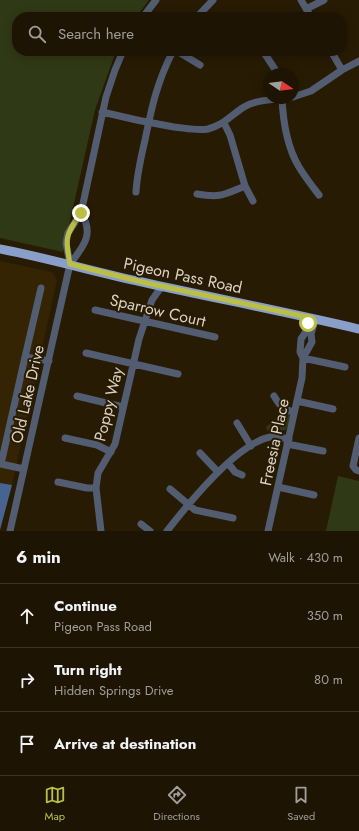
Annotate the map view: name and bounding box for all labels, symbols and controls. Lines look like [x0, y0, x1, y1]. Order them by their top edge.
search box [12, 12, 347, 56]
icon: search [26, 23, 48, 45]
text: Search here [58, 23, 134, 45]
north arrow [263, 68, 299, 104]
route end [72, 204, 90, 222]
street label: Pigeon Pass Road [122, 252, 244, 299]
street label: Sparrow Court [108, 288, 208, 333]
route start [299, 314, 317, 332]
street label: Old Lake Drive [5, 343, 50, 446]
street label: Poppy Way [88, 364, 129, 444]
street label: Freesia Place [254, 396, 295, 488]
text: 6 min [16, 545, 61, 569]
text: Walk · 430 m [268, 548, 343, 567]
text: Continue [54, 595, 117, 617]
icon: ahead [16, 605, 38, 627]
text: 350 m [307, 606, 343, 625]
text: Pigeon Pass Road [54, 617, 152, 636]
text: Turn right [54, 659, 122, 681]
icon: right [16, 669, 38, 691]
text: 80 m [314, 670, 343, 689]
text: Hidden Springs Drive [54, 681, 174, 700]
icon: arrive [16, 733, 38, 755]
text: Arrive at destination [54, 733, 196, 755]
tab: Map [44, 784, 66, 824]
tab: Directions [153, 784, 200, 824]
tab: Saved [287, 784, 315, 824]

